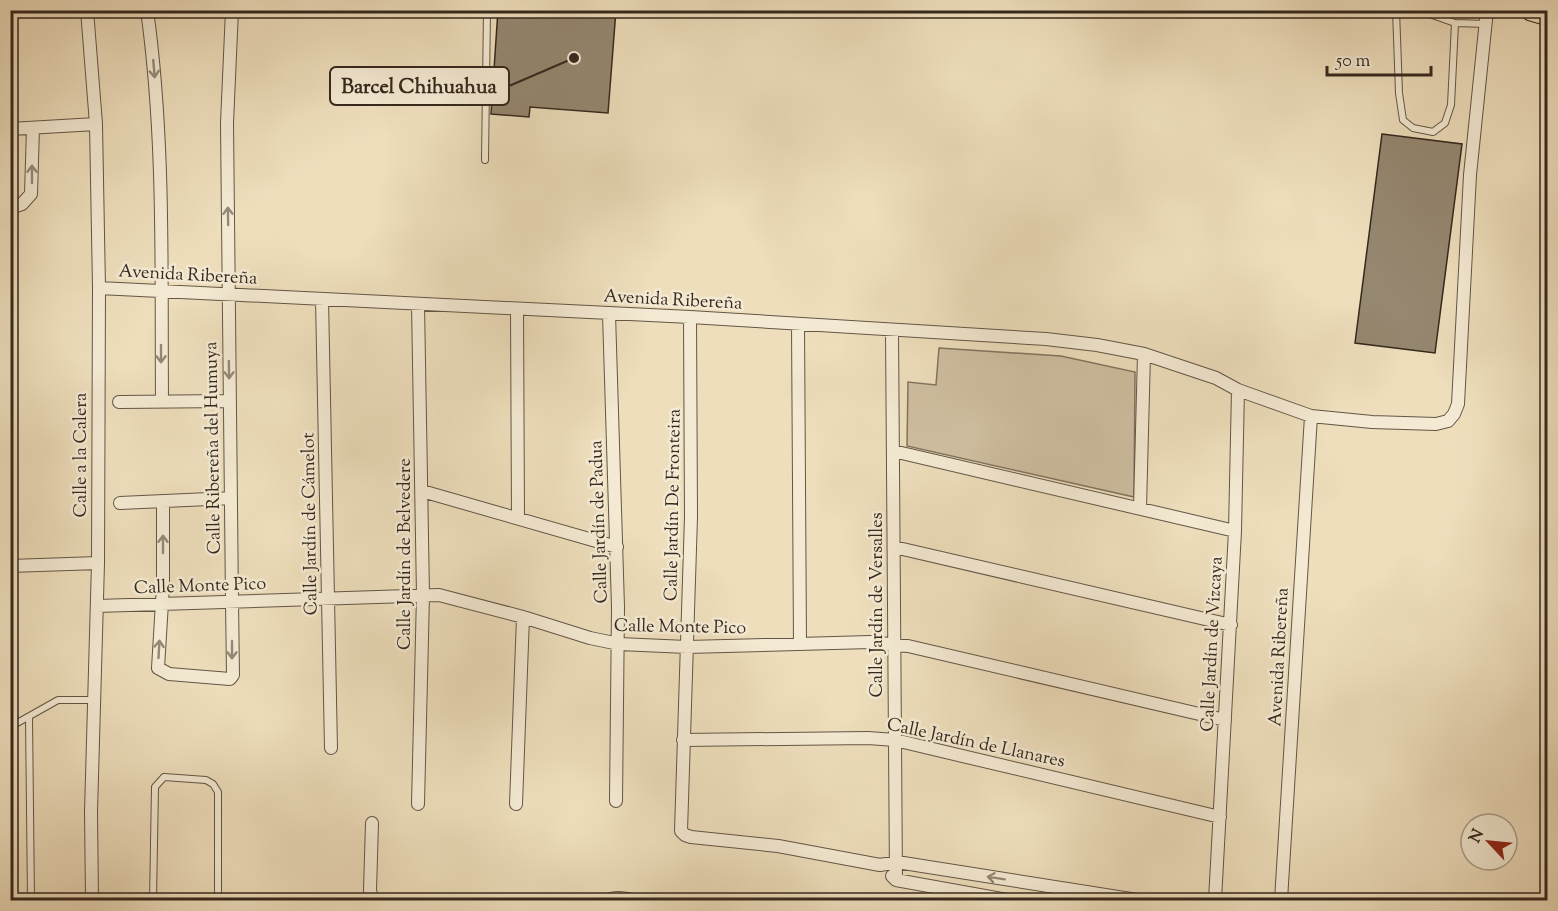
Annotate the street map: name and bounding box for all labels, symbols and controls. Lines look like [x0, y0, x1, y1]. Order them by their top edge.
scale bar [1327, 39, 1430, 77]
text: 50 m [1335, 49, 1371, 75]
one-way arrow [149, 58, 160, 78]
callout: Barcel Chihuahua [330, 67, 509, 105]
text: Barcel Chihuahua [341, 74, 497, 103]
one-way arrow [26, 165, 38, 185]
one-way arrow [222, 207, 234, 227]
street label: Avenida Ribereña [118, 259, 258, 293]
street label: Avenida Ribereña [603, 284, 743, 318]
street label: Calle Ribereña del Humuya [199, 341, 229, 555]
one-way arrow [155, 344, 167, 364]
one-way arrow [224, 360, 235, 379]
street label: Calle a la Calera [69, 393, 95, 517]
street label: Calle Jardín De Fronteira [659, 409, 689, 601]
street label: Calle Jardín de Cámelot [296, 432, 326, 616]
street label: Calle Jardín de Padua [584, 440, 616, 604]
street label: Calle Jardín de Belvedere [393, 458, 419, 650]
street label: Calle Jardín de Versalles [865, 512, 891, 698]
one-way arrow [157, 534, 169, 554]
street label: Calle Jardín de Vizcaya [1195, 556, 1231, 732]
street label: Calle Monte Pico [133, 572, 267, 602]
street label: Avenida Ribereña [1263, 587, 1297, 727]
street label: Calle Monte Pico [613, 614, 747, 642]
one-way arrow [226, 639, 238, 659]
one-way arrow [154, 640, 165, 660]
street label: Calle Jardín de Llanares [884, 712, 1067, 776]
north arrow [1459, 812, 1519, 872]
text: N [1465, 826, 1491, 847]
one-way arrow [987, 872, 1007, 883]

